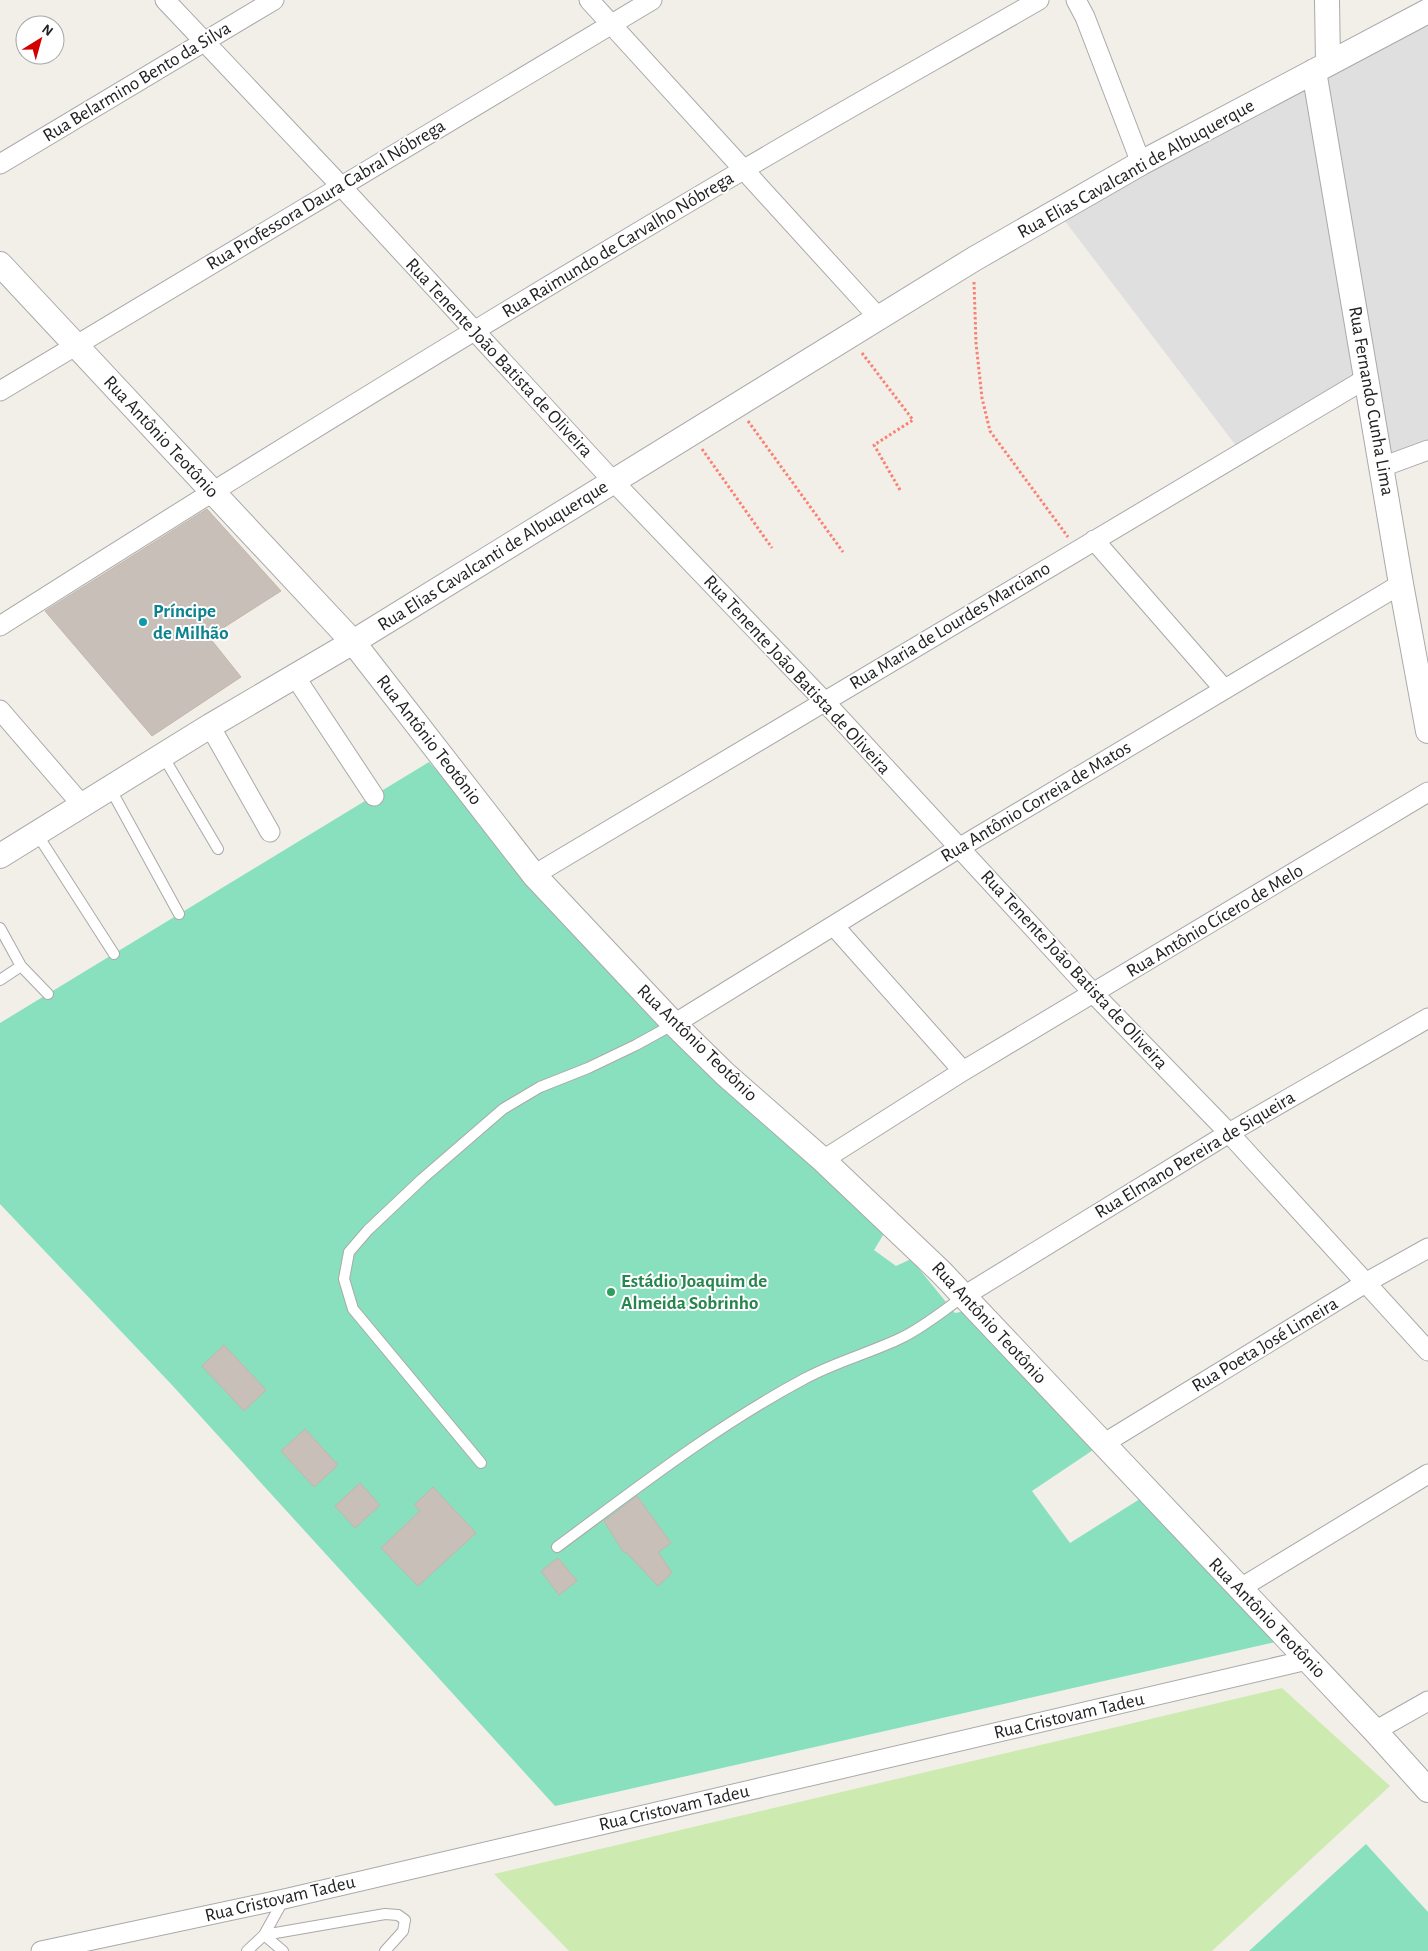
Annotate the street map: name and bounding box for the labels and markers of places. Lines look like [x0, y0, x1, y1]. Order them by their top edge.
place label: Príncipe de Milhão [153, 602, 229, 643]
marker: Príncipe de Milhão [137, 616, 149, 628]
place label: Estádio Joaquim de Almeida Sobrinho [621, 1272, 767, 1313]
marker: Estádio Joaquim de Almeida Sobrinho [605, 1286, 617, 1298]

